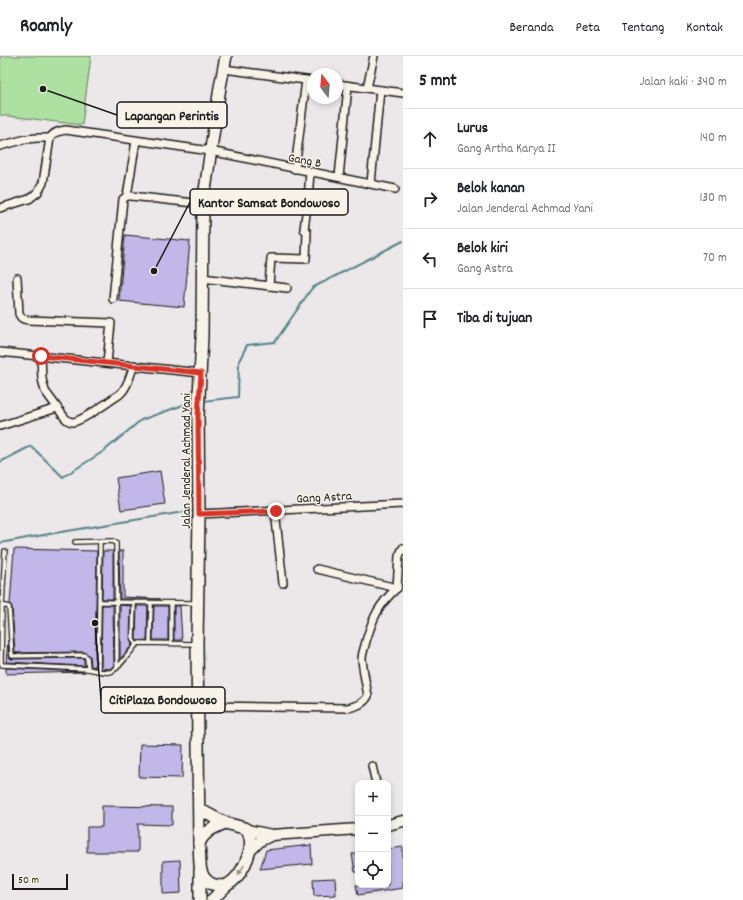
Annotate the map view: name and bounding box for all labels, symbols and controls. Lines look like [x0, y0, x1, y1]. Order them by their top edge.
text: Roamly [20, 14, 72, 41]
text: Beranda [509, 18, 554, 38]
text: Peta [576, 18, 600, 38]
text: Tentang [622, 18, 664, 38]
text: Kontak [686, 18, 723, 38]
north arrow [307, 68, 343, 104]
text: 5 mnt [419, 70, 457, 94]
text: Jalan kaki · 340 m [640, 73, 727, 92]
callout: Lapangan Perintis [117, 102, 227, 128]
text: Lapangan Perintis [125, 107, 219, 127]
text: Lurus [457, 118, 488, 140]
icon: ahead [419, 128, 441, 150]
text: 140 m [700, 129, 727, 148]
text: Gang Artha Karya II [457, 140, 555, 159]
street label: Gang B [286, 149, 323, 174]
text: Belok kanan [457, 178, 525, 200]
icon: right [419, 188, 441, 210]
callout: Kantor Samsat Bondowoso [190, 189, 348, 215]
text: 130 m [699, 189, 727, 208]
text: Kantor Samsat Bondowoso [198, 194, 340, 214]
text: Jalan Jenderal Achmad Yani [457, 200, 593, 219]
text: Belok kiri [457, 238, 508, 260]
icon: left [419, 248, 441, 270]
text: 70 m [703, 249, 727, 268]
text: Gang Astra [457, 260, 513, 279]
icon: arrive [419, 308, 441, 330]
text: Tiba di tujuan [457, 308, 532, 330]
route start [32, 347, 50, 365]
street label: Jalan Jenderal Achmad Yani [178, 392, 197, 529]
street label: Gang Astra [296, 488, 353, 509]
route end [267, 502, 285, 520]
callout: CitiPlaza Bondowoso [101, 687, 225, 713]
text: CitiPlaza Bondowoso [109, 691, 217, 711]
map controls [355, 780, 391, 888]
button: + [355, 780, 391, 816]
button: − [355, 816, 391, 852]
button: locate [355, 852, 391, 888]
one-way arrow [237, 865, 245, 875]
scale bar [12, 872, 68, 891]
text: 50 m [18, 873, 39, 889]

